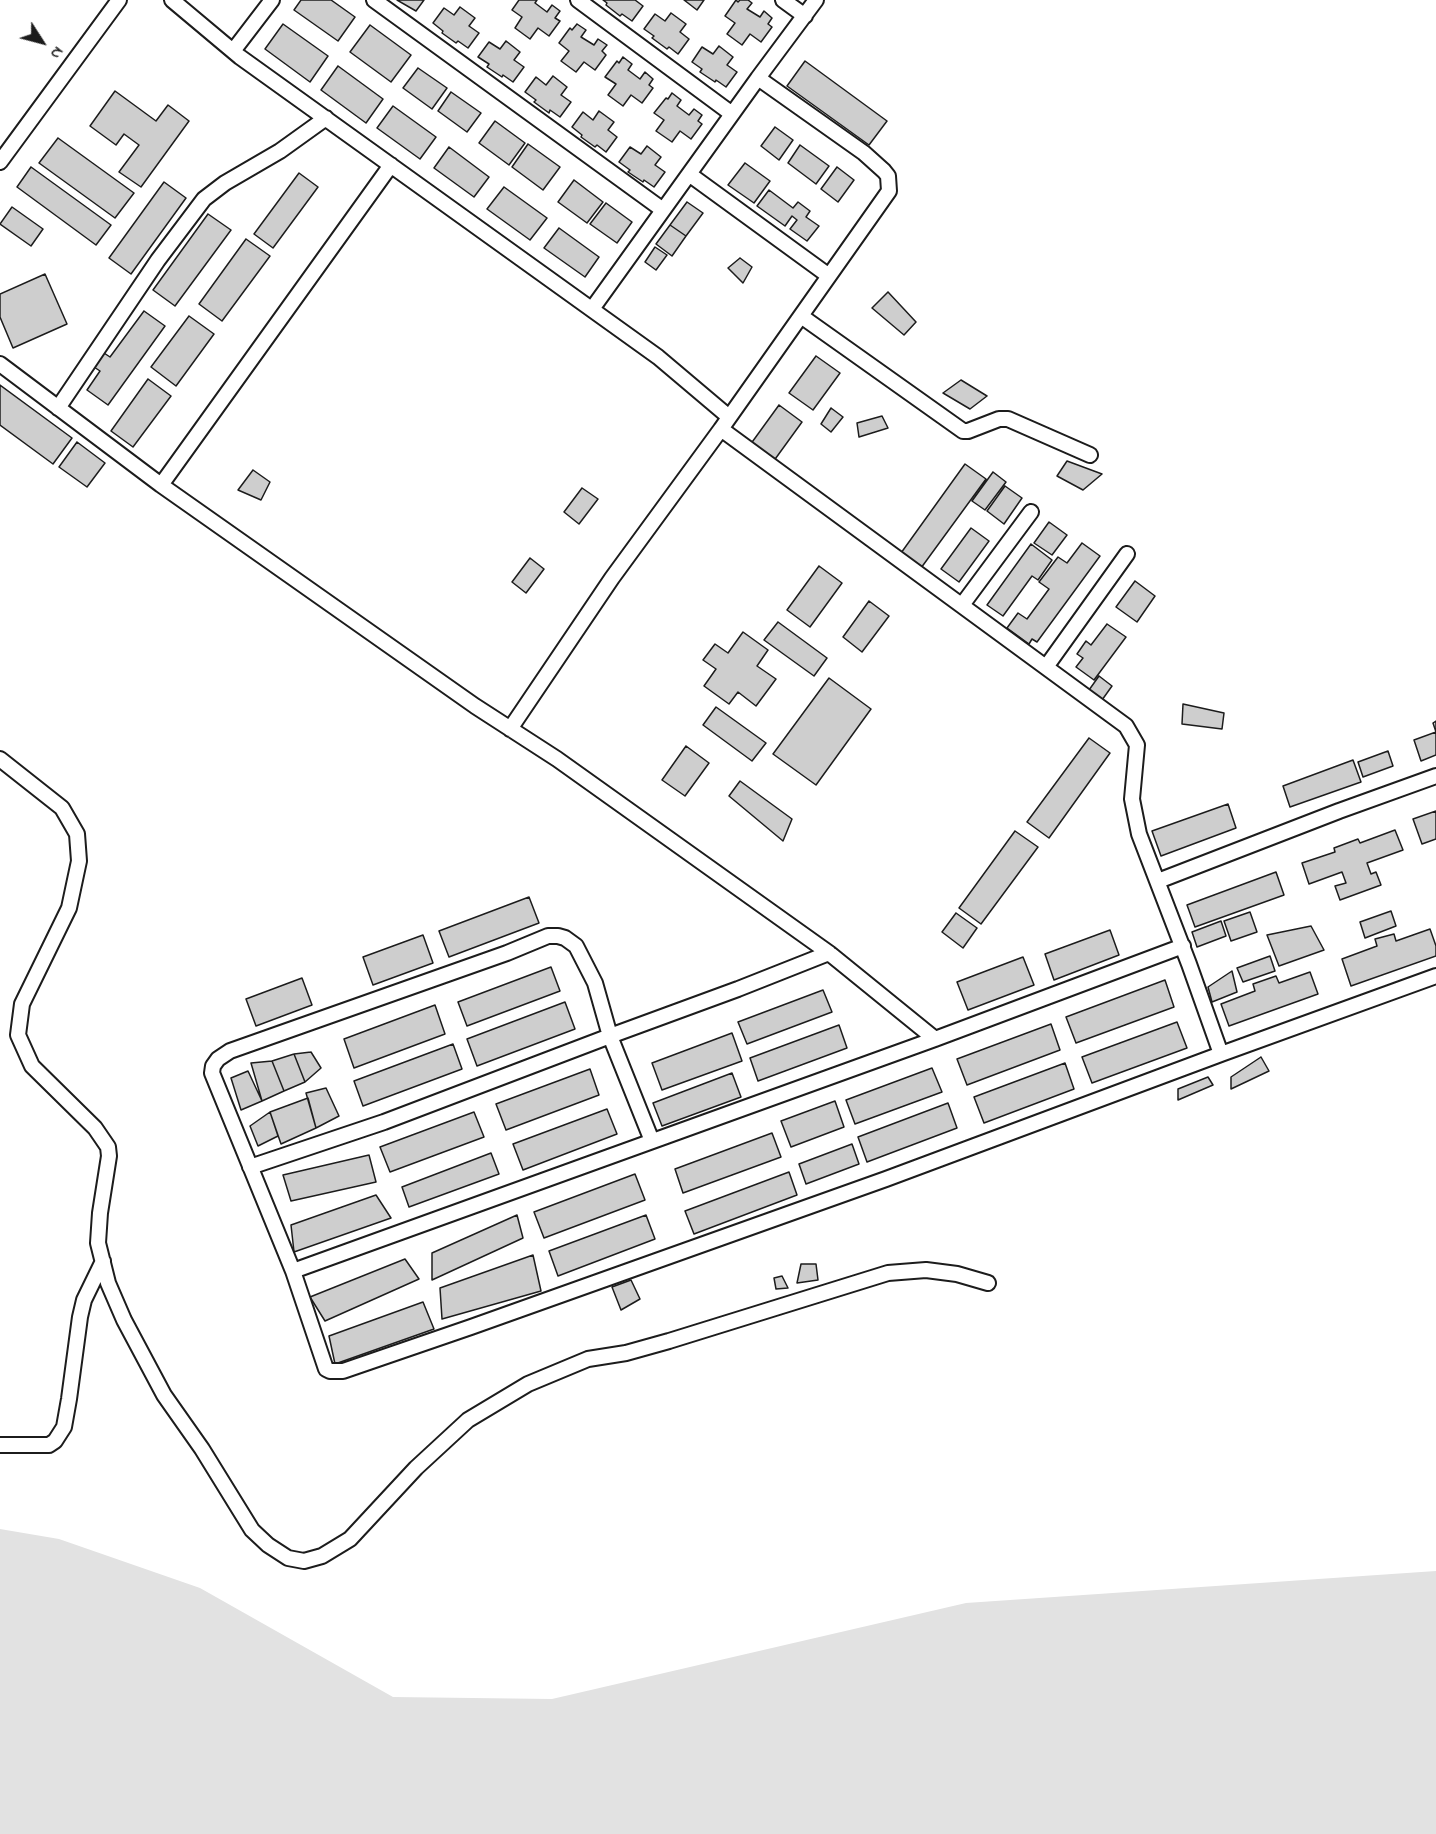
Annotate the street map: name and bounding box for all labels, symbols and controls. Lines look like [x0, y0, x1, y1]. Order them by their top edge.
north arrow [12, 12, 72, 72]
text: N [44, 41, 69, 64]

